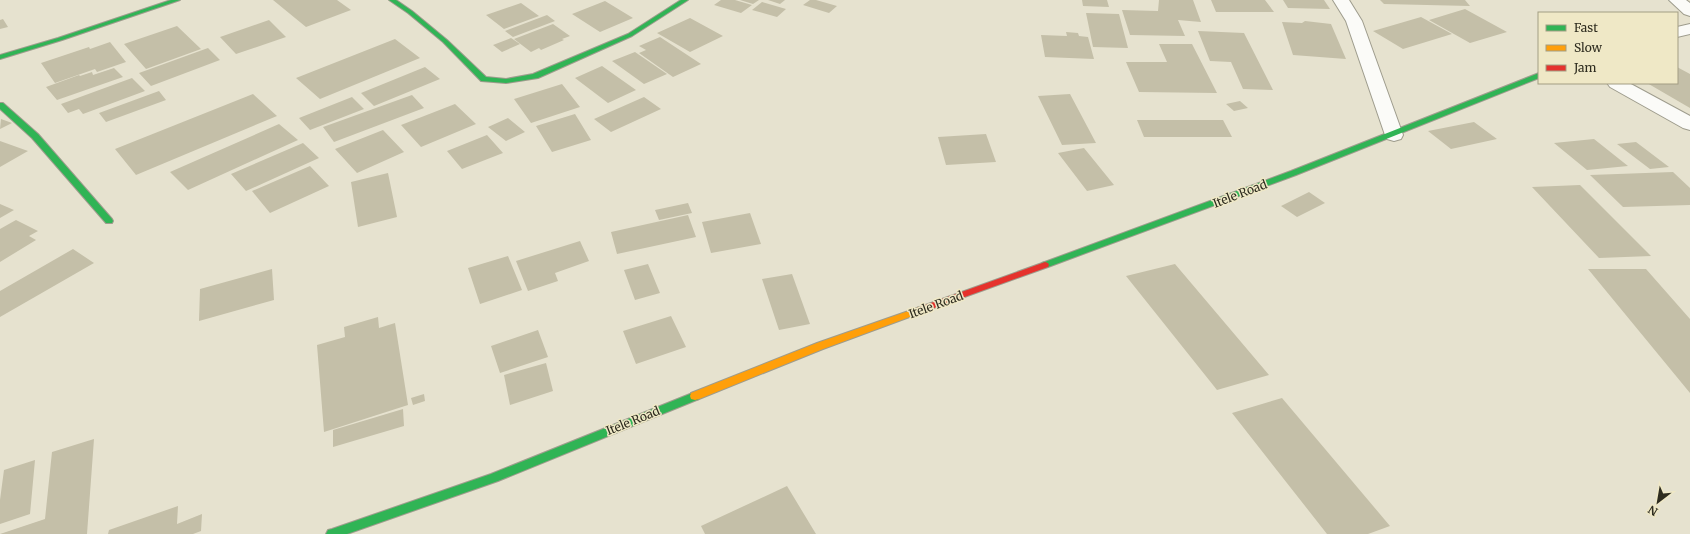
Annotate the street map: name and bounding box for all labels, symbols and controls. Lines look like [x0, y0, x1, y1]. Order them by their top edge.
legend [1538, 12, 1678, 84]
text: Fast [1574, 20, 1598, 35]
text: Slow [1574, 40, 1603, 55]
text: Jam [1573, 60, 1597, 75]
street label: Itele Road [1211, 176, 1269, 211]
street label: Itele Road [907, 288, 965, 321]
street label: Itele Road [604, 403, 662, 438]
north arrow [1638, 482, 1678, 522]
text: N [1645, 502, 1660, 519]

